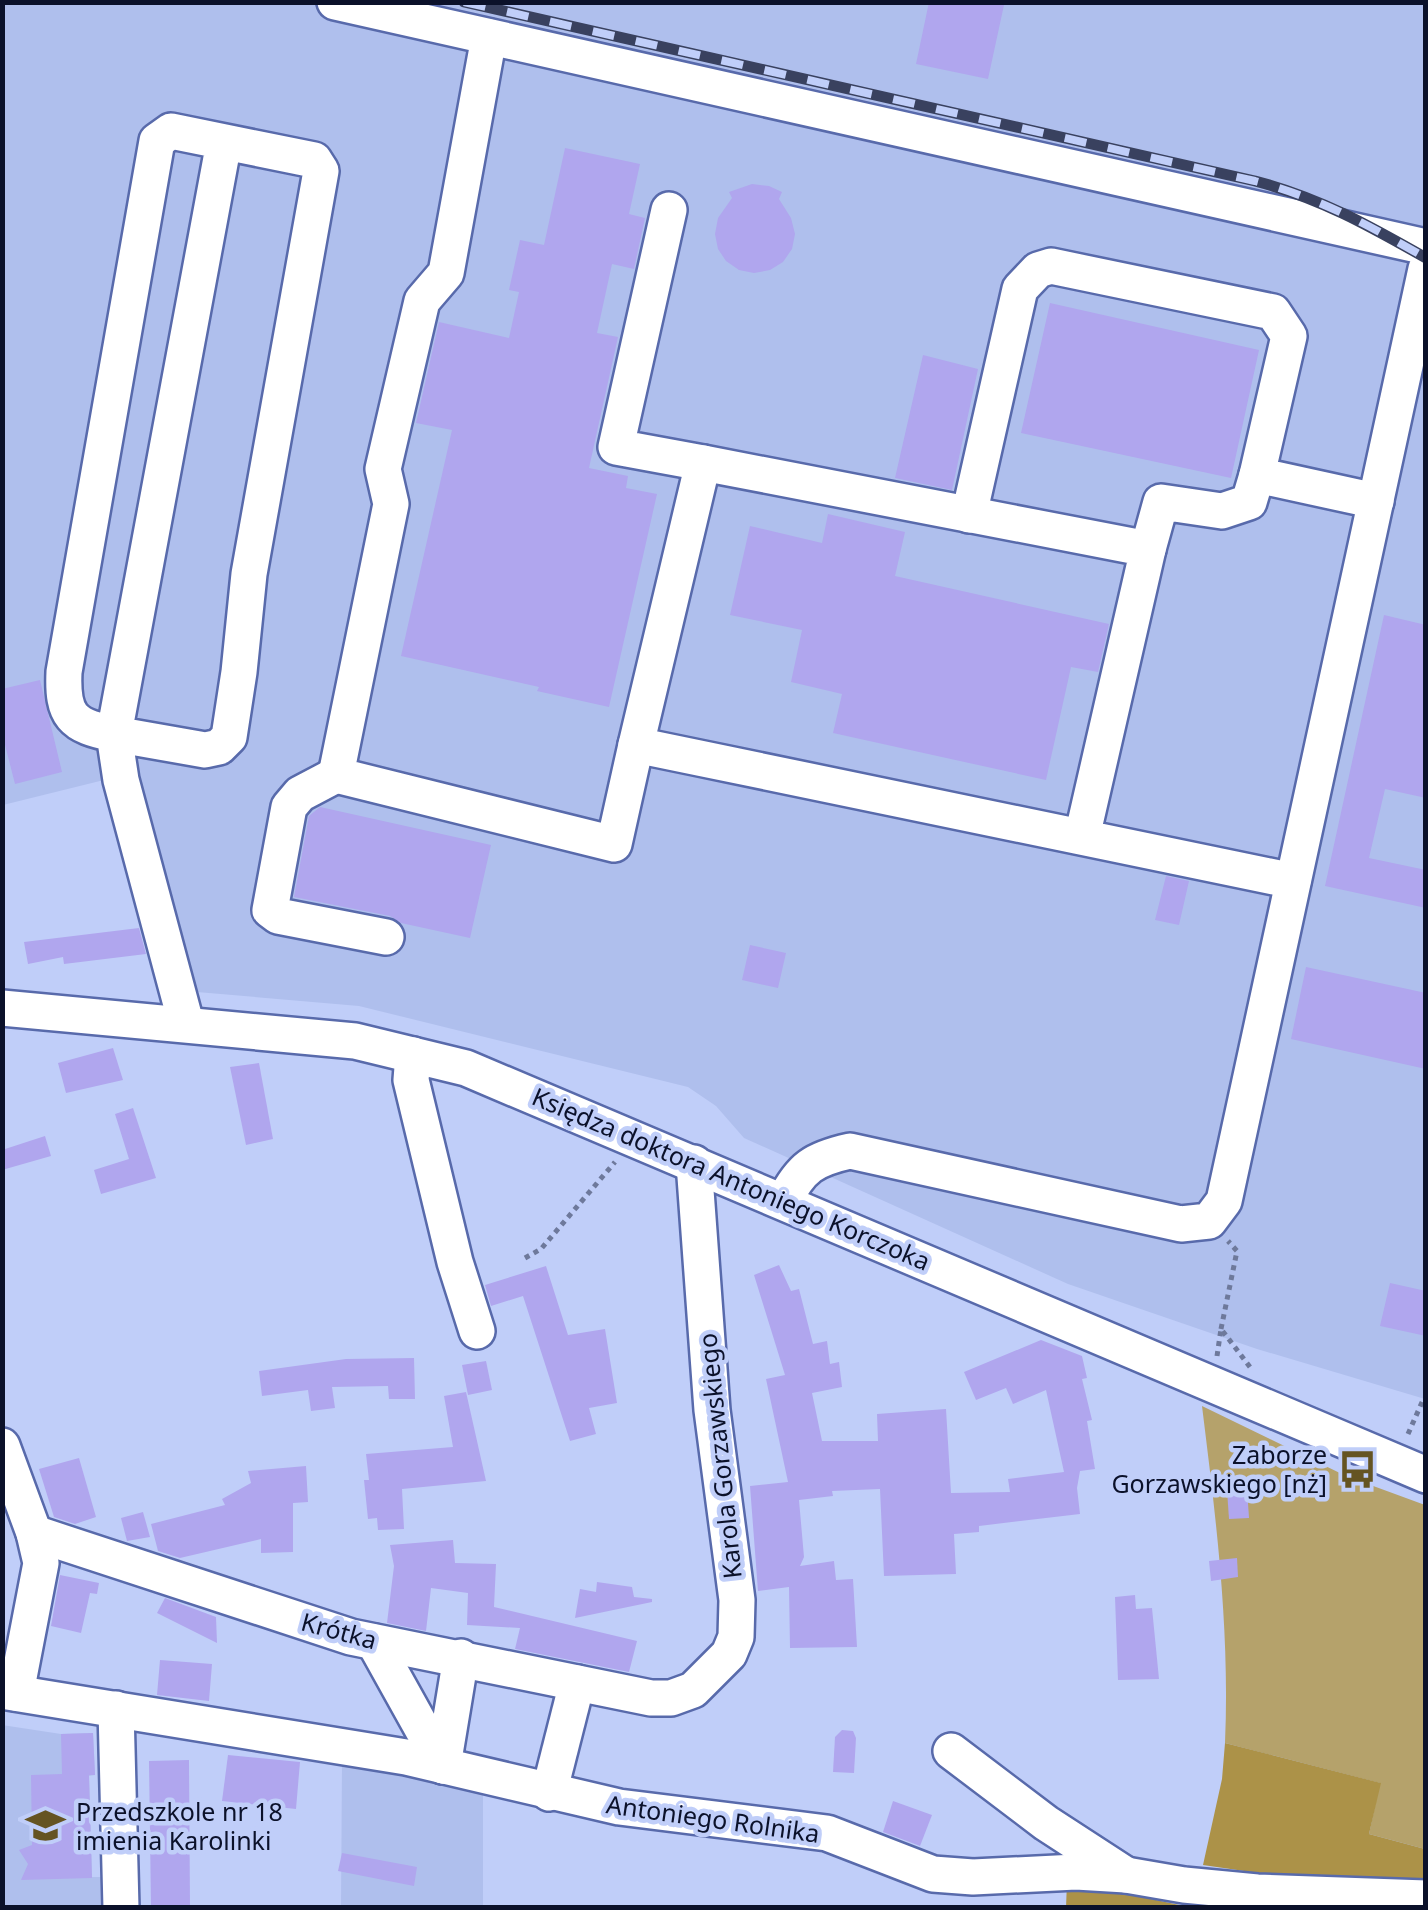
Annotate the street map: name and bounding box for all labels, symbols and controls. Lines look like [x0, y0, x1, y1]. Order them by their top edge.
street label: Księdza doktora Antoniego Korczoka [527, 1079, 936, 1278]
street label: Karola Gorzawskiego [689, 1332, 749, 1581]
place label: Zaborze Gorzawskiego [nż] [1111, 1437, 1327, 1500]
bus stop icon: Zaborze Gorzawskiego [nż] [1336, 1448, 1378, 1490]
street label: Krótka [298, 1604, 381, 1656]
street label: Antoniego Rolnika [604, 1786, 822, 1850]
place label: Przedszkole nr 18 imienia Karolinki [76, 1794, 283, 1857]
school or university icon: Przedszkole nr 18 imienia Karolinki [25, 1805, 67, 1847]

